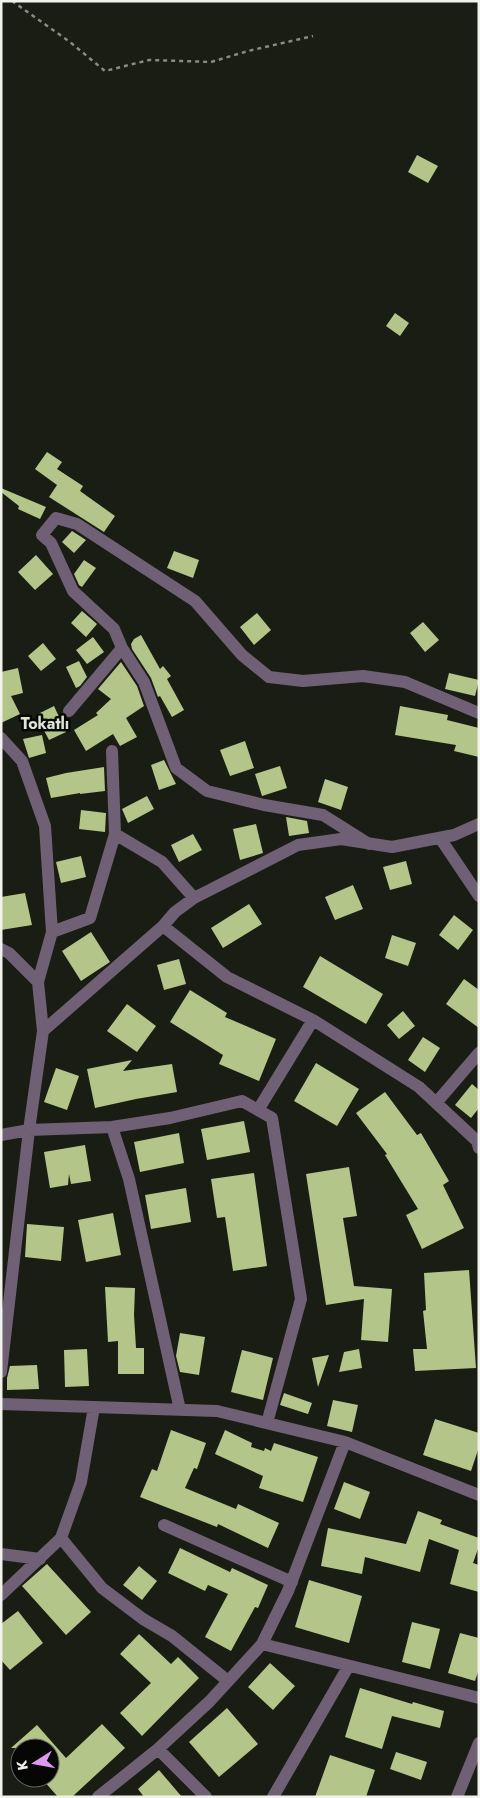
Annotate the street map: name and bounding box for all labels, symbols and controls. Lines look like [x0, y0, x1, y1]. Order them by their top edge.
district label: Tokatlı [21, 712, 69, 735]
north arrow [10, 1738, 60, 1788]
text: K [11, 1759, 33, 1772]

